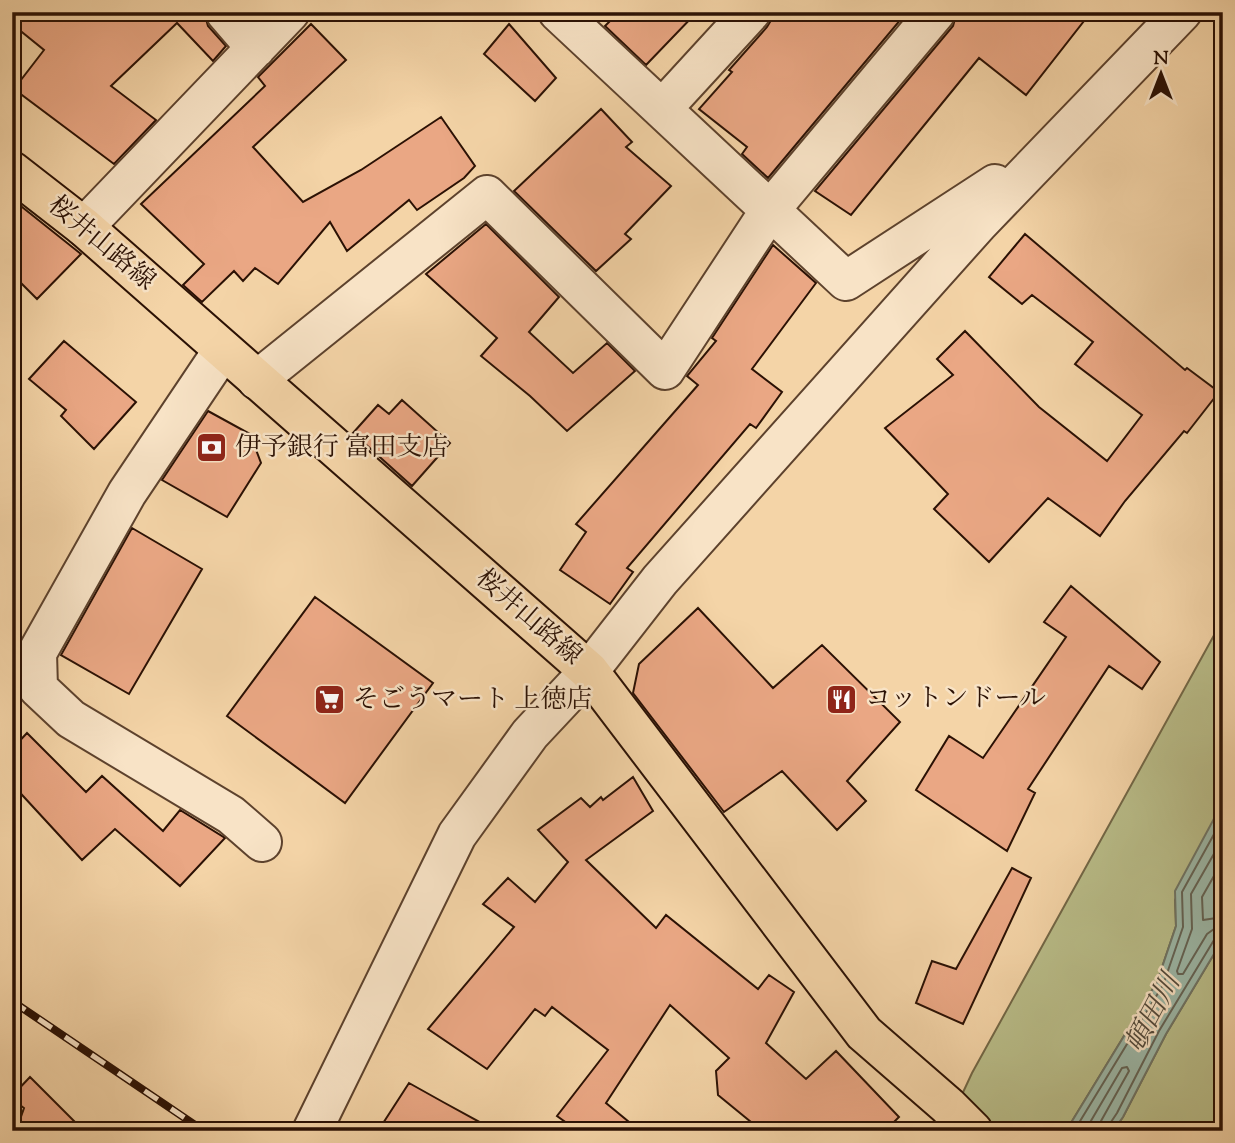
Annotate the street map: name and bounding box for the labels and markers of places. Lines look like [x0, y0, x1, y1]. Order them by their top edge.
place label: 伊予銀行 富田支店 [235, 430, 449, 467]
bank icon: 伊予銀行 富田支店 [195, 431, 229, 465]
place label: コットンドール [865, 681, 1046, 718]
place label: そごうマート 上徳店 [353, 682, 593, 719]
restaurant icon: コットンドール [825, 682, 859, 716]
supermarket icon: そごうマート 上徳店 [313, 683, 347, 717]

